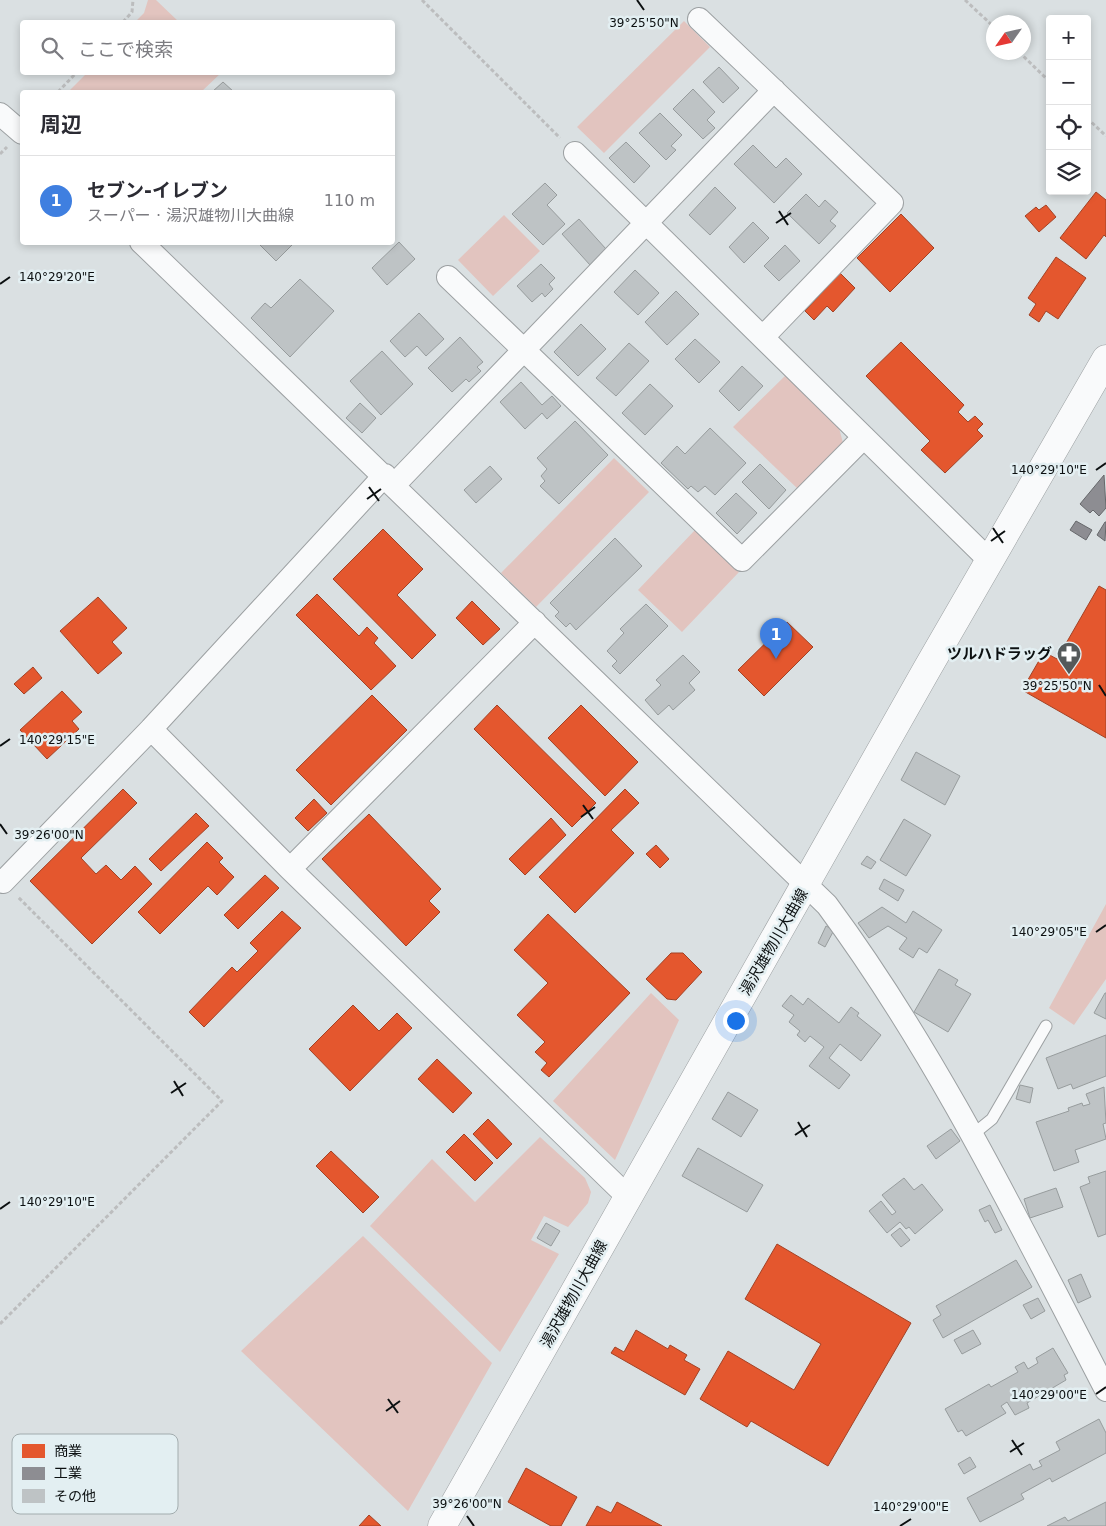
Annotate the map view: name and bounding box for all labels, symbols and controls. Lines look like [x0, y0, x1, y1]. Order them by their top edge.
north arrow [986, 15, 1031, 60]
map controls [1046, 15, 1091, 195]
button: + [1046, 15, 1091, 60]
text: 39°25'50"N [609, 16, 679, 30]
search box [20, 20, 395, 75]
icon: search [38, 34, 66, 62]
text: ここで検索 [78, 38, 173, 60]
button: − [1046, 60, 1091, 105]
button: locate [1046, 105, 1091, 150]
text: 周辺 [40, 113, 82, 137]
button: layers [1046, 150, 1091, 195]
text: セブン-イレブン [87, 179, 228, 201]
text: 1 [50, 191, 62, 210]
text: 110 m [324, 191, 375, 210]
text: スーパー · 湯沢雄物川大曲線 [87, 206, 294, 225]
text: 140°29'20"E [19, 270, 95, 284]
text: 140°29'10"E [1011, 463, 1087, 477]
pin: 1 [760, 618, 792, 659]
pharmacy icon: ツルハドラッグ [1056, 641, 1082, 675]
place label: ツルハドラッグ [947, 645, 1052, 663]
text: 39°25'50"N [1022, 679, 1092, 693]
text: 140°29'15"E [19, 733, 95, 747]
text: 39°26'00"N [14, 828, 84, 842]
street label: 湯沢雄物川大曲線 [736, 886, 812, 998]
text: 140°29'05"E [1011, 925, 1087, 939]
your location [723, 1008, 749, 1034]
text: 140°29'10"E [19, 1195, 95, 1209]
street label: 湯沢雄物川大曲線 [537, 1237, 611, 1351]
text: 140°29'00"E [1011, 1388, 1087, 1402]
legend [12, 1434, 178, 1514]
text: 商業 [54, 1443, 82, 1459]
text: 工業 [54, 1465, 82, 1481]
text: その他 [54, 1488, 96, 1504]
text: 39°26'00"N [432, 1497, 502, 1511]
text: 140°29'00"E [873, 1500, 949, 1514]

